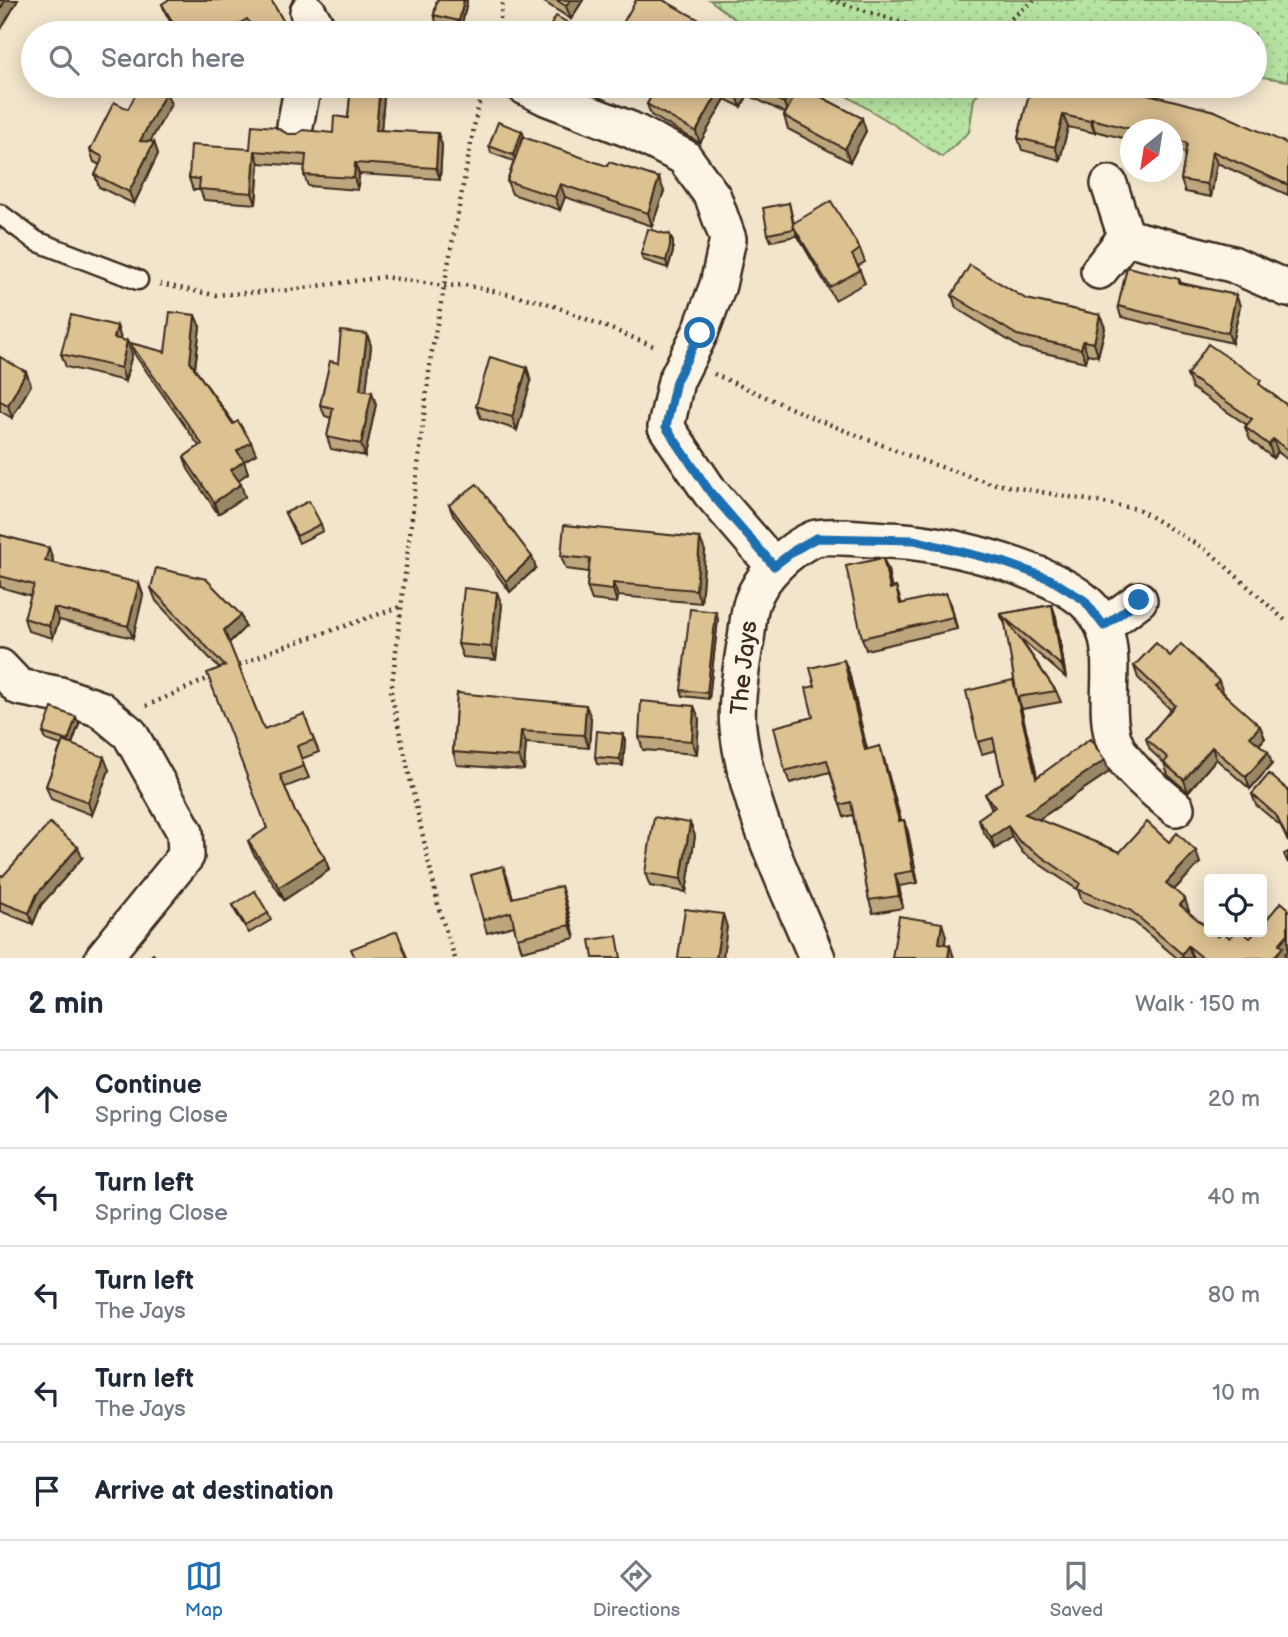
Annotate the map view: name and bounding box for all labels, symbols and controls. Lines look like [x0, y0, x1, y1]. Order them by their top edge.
search box [21, 21, 1267, 98]
icon: search [45, 41, 83, 79]
text: Search here [101, 44, 245, 75]
north arrow [1120, 119, 1183, 182]
route start [684, 317, 715, 348]
route end [1123, 584, 1154, 615]
street label: The Jays [725, 619, 763, 717]
map controls [1204, 874, 1267, 937]
button: locate [1204, 874, 1267, 937]
text: 2 min [28, 986, 104, 1022]
text: Walk · 150 m [1135, 990, 1260, 1018]
text: Continue [95, 1070, 202, 1101]
icon: ahead [28, 1080, 66, 1118]
text: 20 m [1208, 1085, 1260, 1113]
text: Spring Close [95, 1101, 228, 1129]
text: Turn left [95, 1168, 194, 1199]
icon: left [28, 1178, 66, 1216]
text: 40 m [1207, 1183, 1260, 1211]
text: Spring Close [95, 1199, 228, 1227]
text: Turn left [95, 1266, 194, 1297]
icon: left [28, 1276, 66, 1314]
text: 80 m [1208, 1281, 1260, 1309]
text: The Jays [95, 1297, 186, 1325]
text: Turn left [95, 1364, 194, 1395]
icon: left [28, 1374, 66, 1412]
text: 10 m [1212, 1379, 1260, 1407]
text: The Jays [95, 1395, 186, 1423]
icon: arrive [28, 1472, 66, 1510]
text: Arrive at destination [95, 1476, 334, 1507]
tab: Map [185, 1557, 223, 1622]
tab: Directions [593, 1557, 680, 1622]
tab: Saved [1050, 1557, 1103, 1622]

